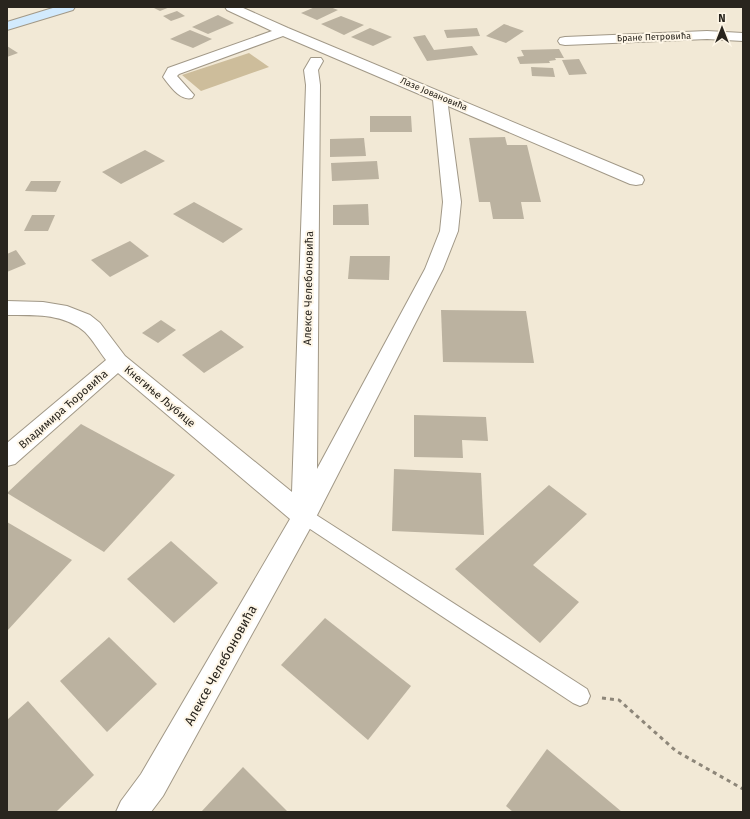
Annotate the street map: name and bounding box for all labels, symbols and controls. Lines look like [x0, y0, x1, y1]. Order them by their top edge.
north arrow [702, 8, 742, 48]
text: N [718, 12, 726, 25]
street label: Бране Петровића [617, 31, 691, 43]
street label: Лазе Јовановића [399, 75, 469, 113]
street label: Алексе Челебоновића [301, 231, 316, 345]
street label: Кнегиње Љубице [122, 363, 198, 430]
street label: Владимира Ћоровића [16, 367, 110, 452]
street label: Алексе Челебоновића [181, 603, 260, 728]

